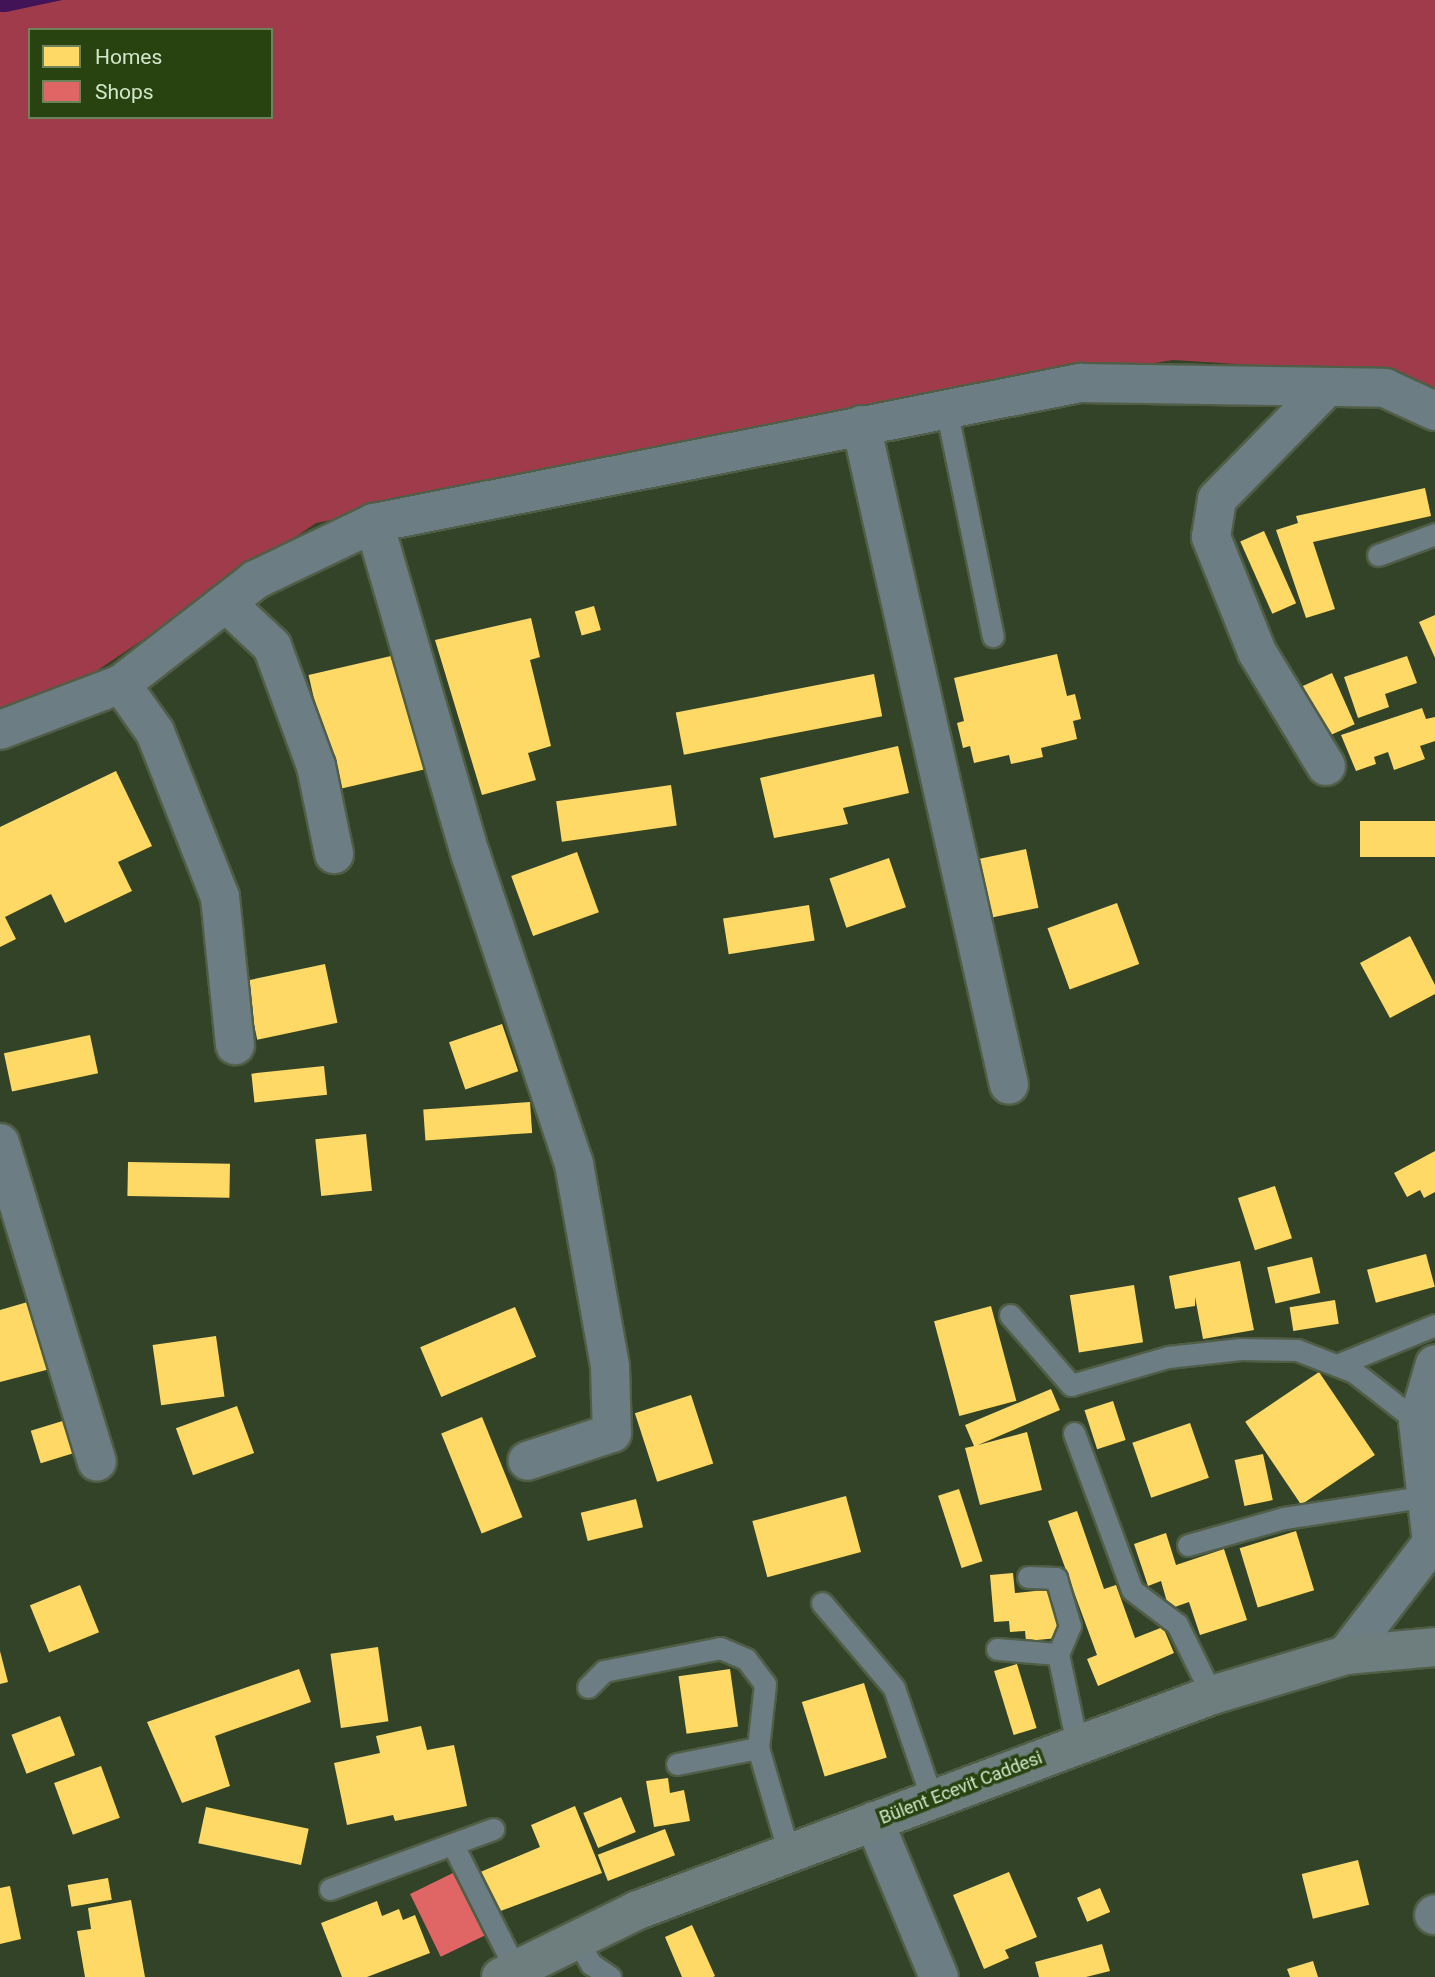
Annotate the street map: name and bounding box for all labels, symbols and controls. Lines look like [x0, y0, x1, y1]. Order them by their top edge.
legend [28, 28, 273, 119]
text: Homes [95, 45, 162, 69]
text: Shops [95, 80, 154, 104]
street label: Bülent Ecevit Caddesi [876, 1747, 1046, 1829]

